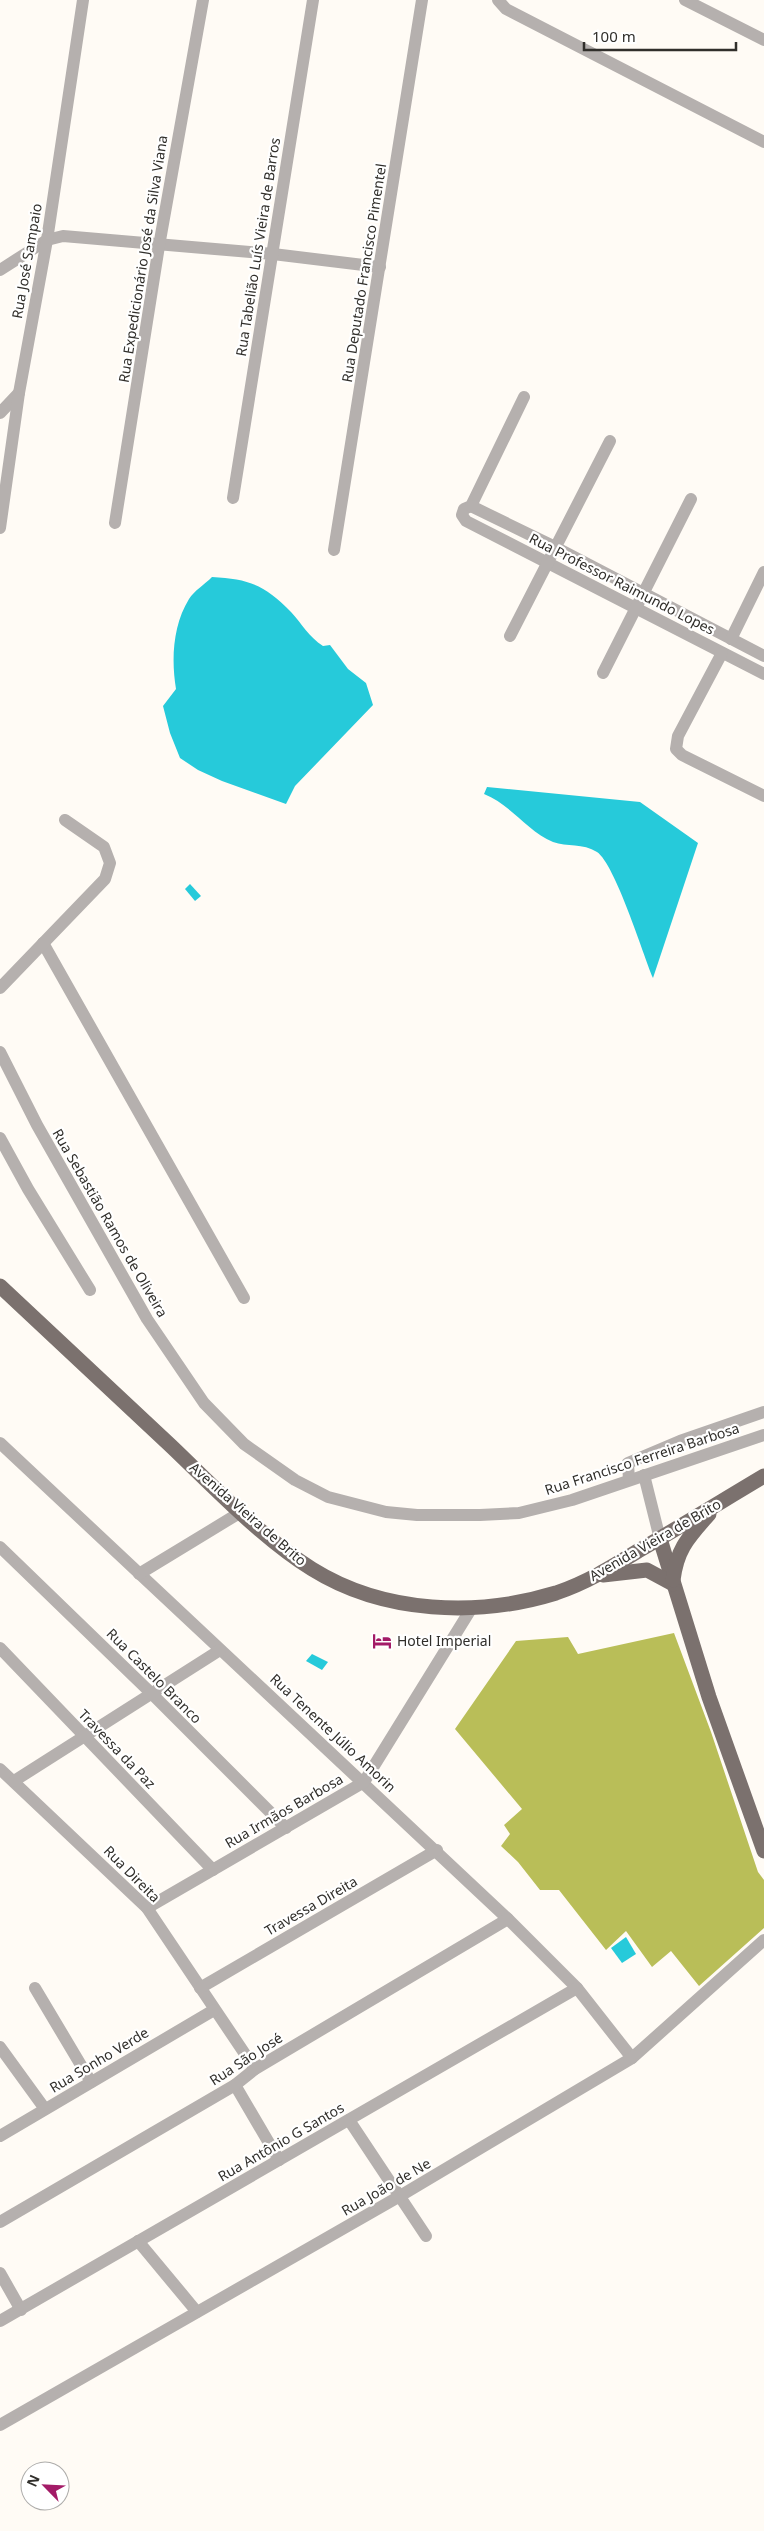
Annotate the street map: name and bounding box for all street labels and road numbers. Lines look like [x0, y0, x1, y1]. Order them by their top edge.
street label: Rua Expedicionário José da Silva Viana [114, 134, 171, 384]
street label: Rua Tabelião Luís Vieira de Barros [231, 136, 284, 358]
street label: Rua Deputado Francisco Pimentel [337, 162, 390, 384]
street label: Rua José Sampaio [7, 202, 46, 320]
street label: Rua Professor Raimundo Lopes [526, 528, 718, 639]
street label: Rua Sebastião Ramos de Oliveira [48, 1125, 172, 1321]
street label: Rua Francisco Ferreira Barbosa [542, 1418, 741, 1499]
street label: Avenida Vieira de Brito [186, 1458, 311, 1570]
street label: Avenida Vieira de Brito [585, 1494, 724, 1585]
street label: Rua Castelo Branco [103, 1624, 206, 1727]
street label: Rua Tenente Júlio Amorin [266, 1669, 400, 1796]
street label: Travessa da Paz [75, 1705, 160, 1793]
street label: Rua Irmãos Barbosa [221, 1769, 346, 1852]
street label: Rua Direita [100, 1841, 165, 1906]
street label: Travessa Direita [261, 1871, 361, 1940]
street label: Rua Sonho Verde [46, 2022, 152, 2097]
street label: Rua São José [206, 2028, 286, 2089]
street label: Rua Antônio G Santos [214, 2098, 348, 2185]
street label: Rua João de Ne [338, 2153, 434, 2220]

